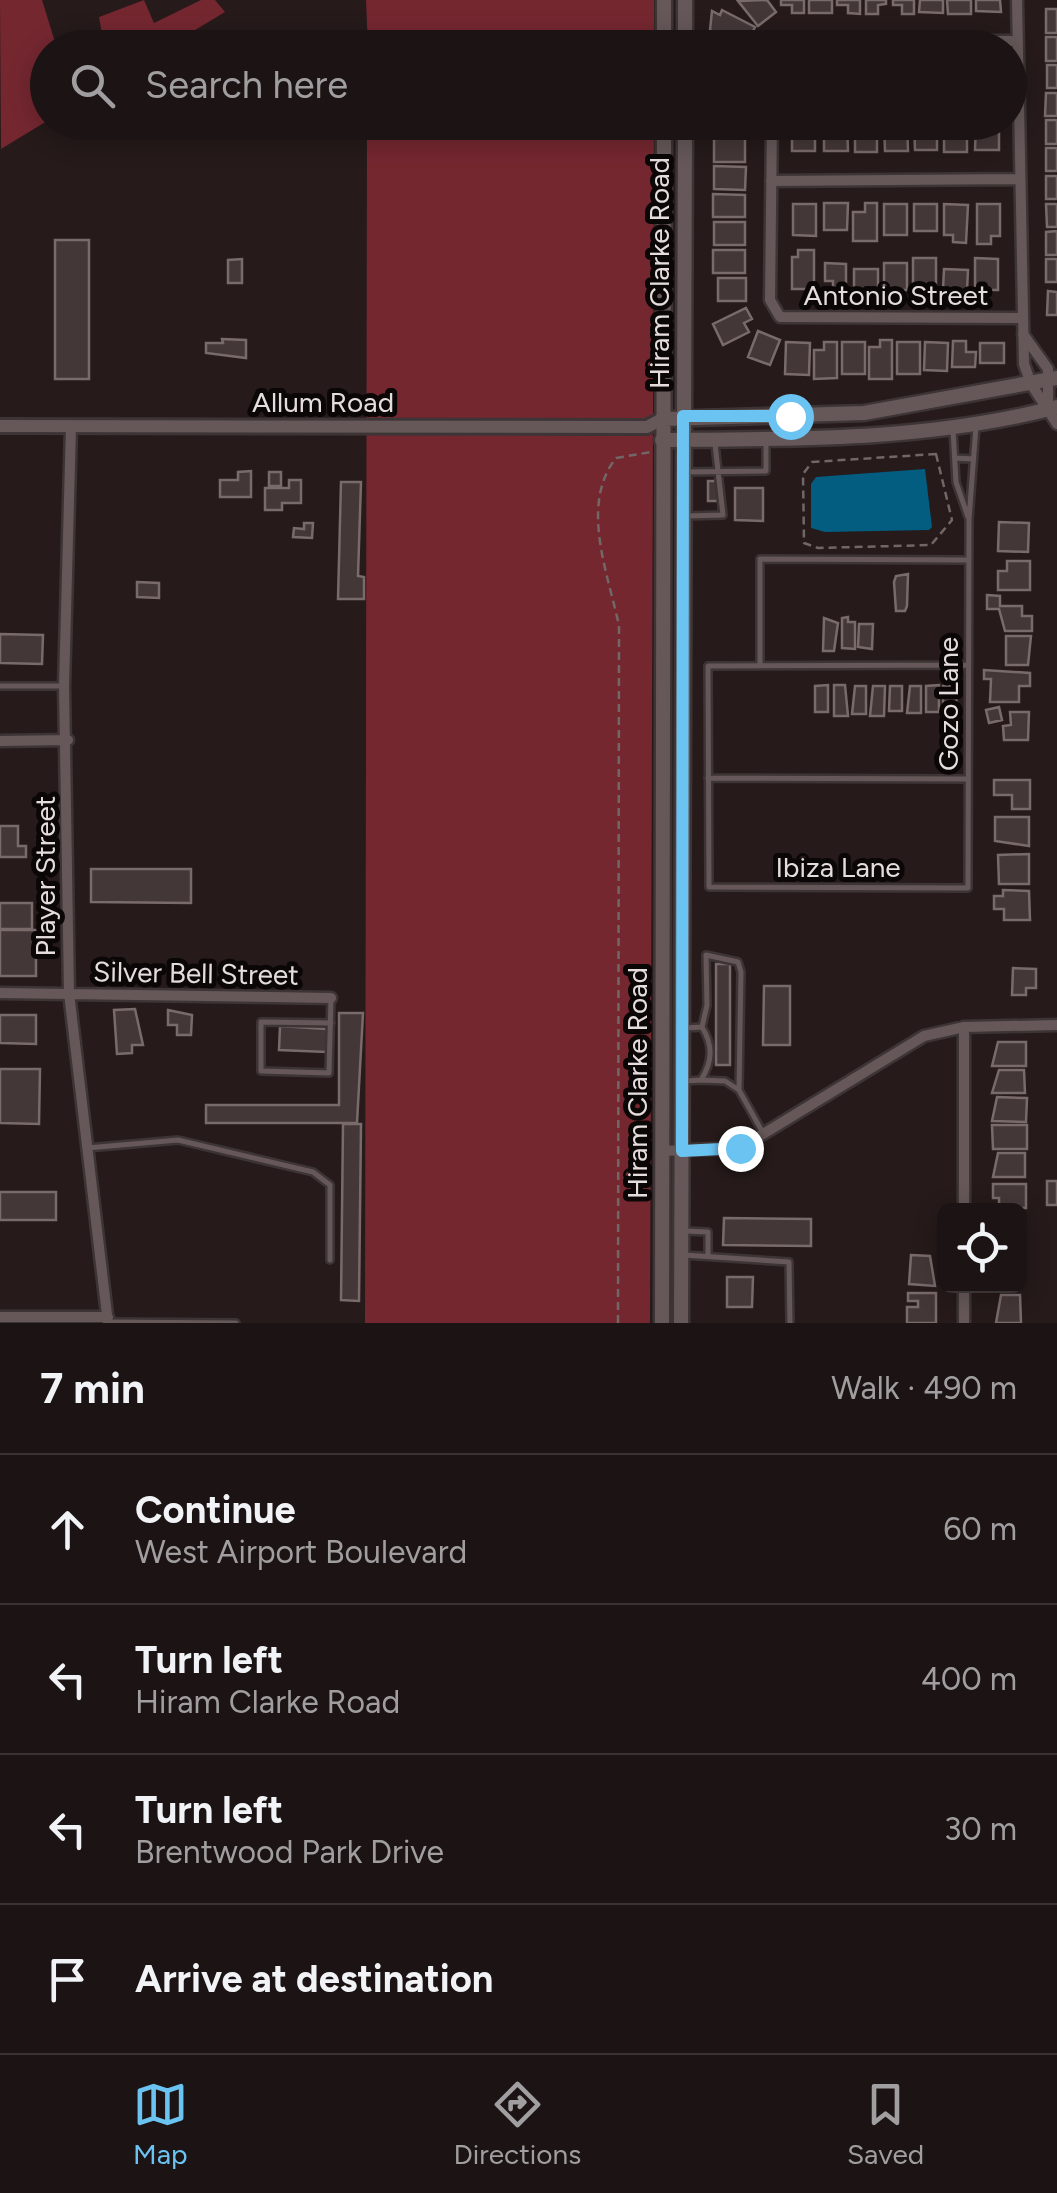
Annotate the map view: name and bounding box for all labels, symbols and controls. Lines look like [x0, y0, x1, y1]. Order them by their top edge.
search box [30, 30, 1027, 140]
icon: search [65, 58, 120, 113]
text: Search here [145, 62, 348, 108]
street label: Hiram Clarke Road [642, 157, 676, 389]
street label: Antonio Street [803, 278, 989, 312]
street label: Allum Road [252, 385, 394, 419]
route start [768, 394, 814, 440]
street label: Gozo Lane [931, 637, 965, 771]
street label: Player Street [28, 796, 62, 956]
street label: Ibiza Lane [775, 850, 901, 884]
street label: Silver Bell Street [93, 954, 299, 992]
street label: Hiram Clarke Road [620, 967, 654, 1199]
route end [718, 1126, 764, 1172]
map controls [937, 1203, 1027, 1293]
button: locate [937, 1203, 1027, 1293]
text: 7 min [40, 1363, 145, 1414]
text: Walk · 490 m [831, 1369, 1017, 1407]
text: Continue [135, 1487, 296, 1533]
icon: ahead [40, 1502, 95, 1557]
text: 60 m [943, 1510, 1017, 1548]
text: West Airport Boulevard [135, 1533, 467, 1571]
text: Turn left [135, 1637, 283, 1683]
icon: left [40, 1652, 95, 1707]
text: 400 m [921, 1660, 1017, 1698]
text: Hiram Clarke Road [135, 1683, 400, 1721]
text: Turn left [135, 1787, 283, 1833]
icon: left [40, 1802, 95, 1857]
text: 30 m [944, 1810, 1017, 1848]
text: Brentwood Park Drive [135, 1833, 444, 1871]
icon: arrive [40, 1952, 95, 2007]
text: Arrive at destination [135, 1956, 493, 2002]
tab: Map [133, 2077, 188, 2171]
tab: Directions [454, 2077, 581, 2171]
tab: Saved [847, 2077, 924, 2171]

